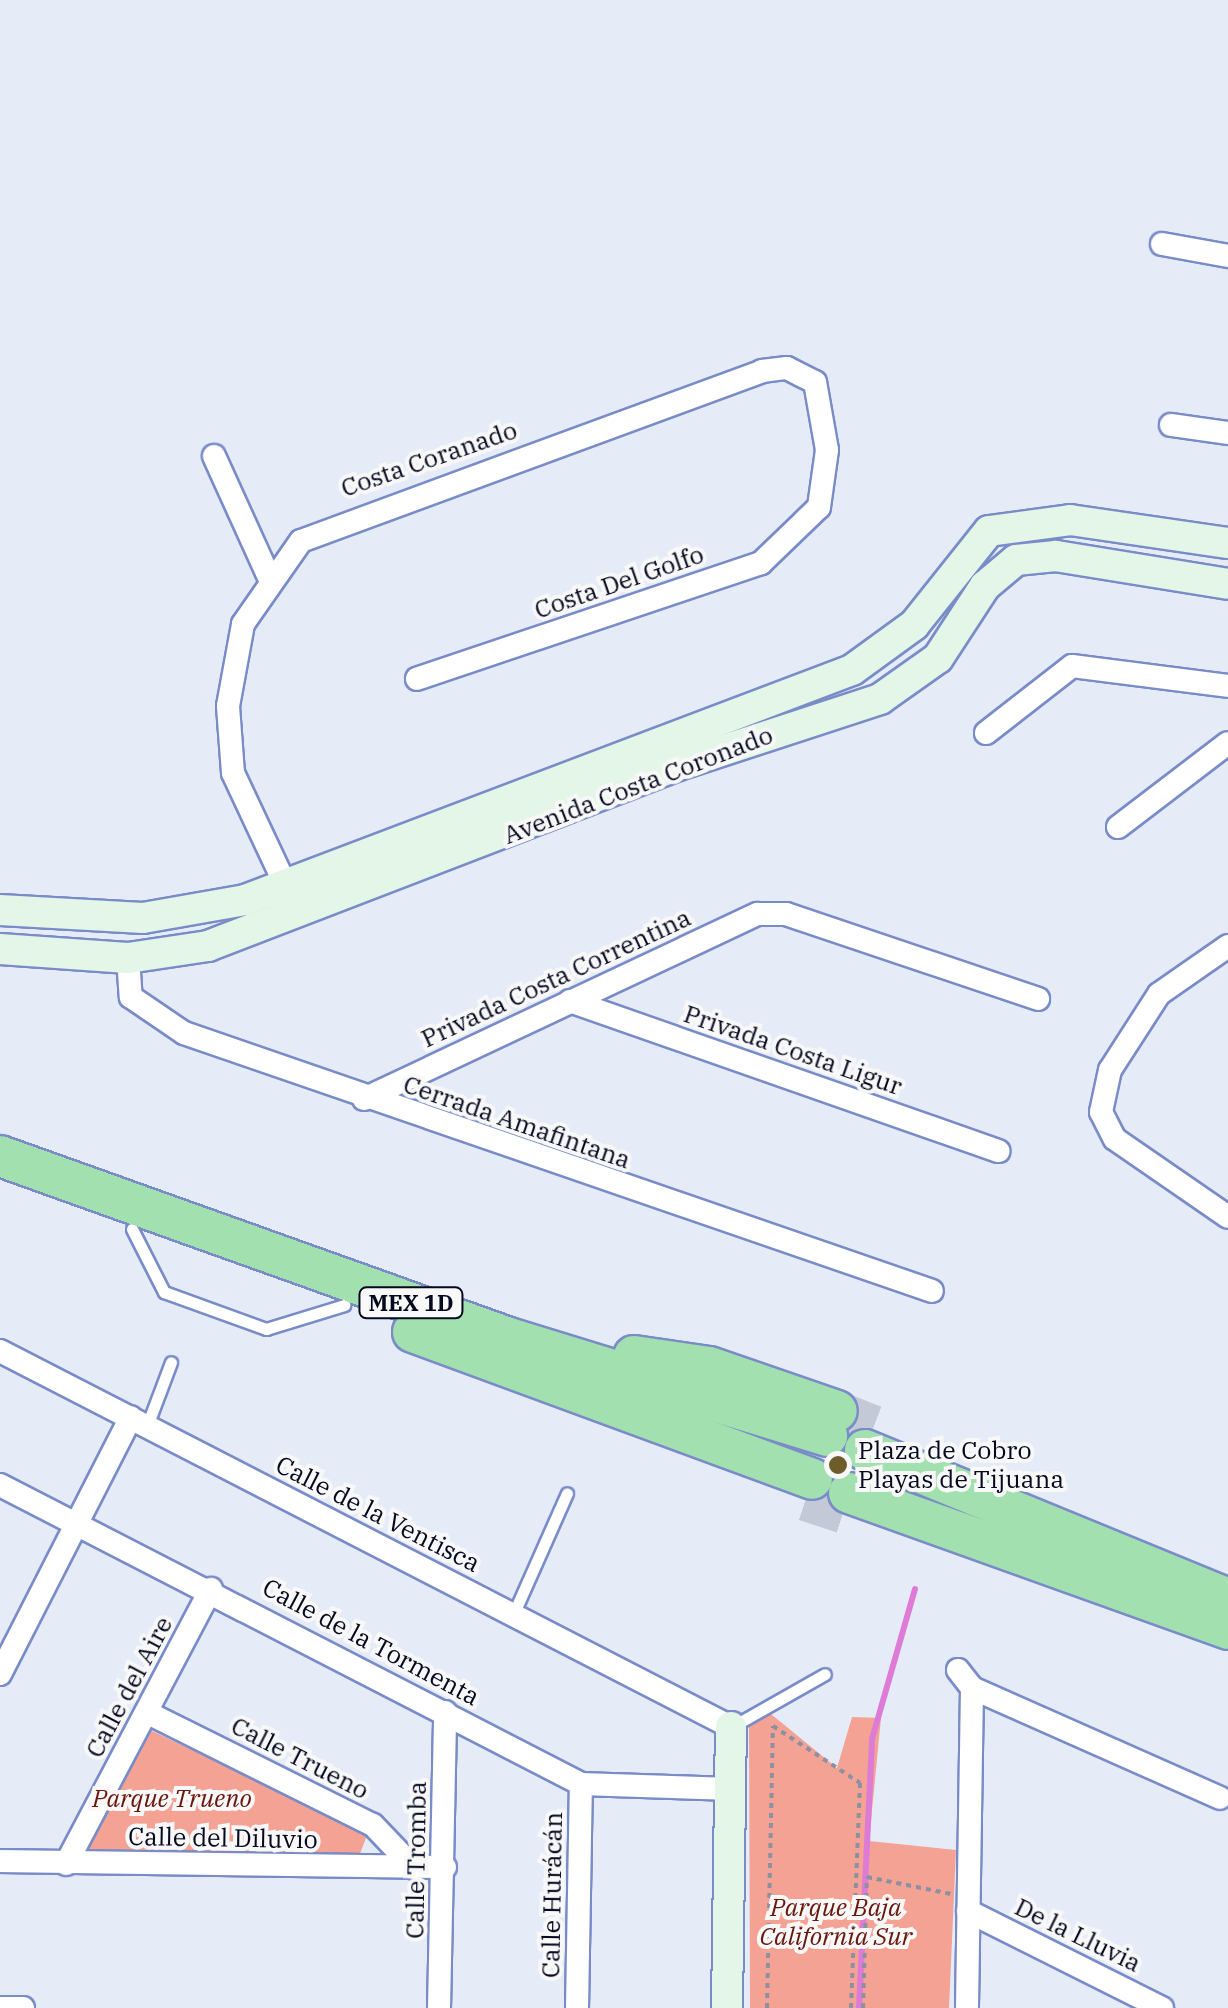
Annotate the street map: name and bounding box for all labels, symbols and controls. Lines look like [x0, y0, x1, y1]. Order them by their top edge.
street label: Costa Coranado [337, 415, 521, 503]
street label: Costa Del Golfo [531, 539, 707, 625]
street label: Avenida Costa Coronado [499, 720, 777, 850]
street label: Privada Costa Correntina [416, 902, 696, 1054]
street label: Privada Costa Ligur [680, 999, 906, 1101]
street label: Cerrada Amafintana [399, 1069, 635, 1175]
road number: MEX 1D [356, 1286, 466, 1320]
place label: Plaza de Cobro Playas de Tijuana [858, 1436, 1064, 1495]
street label: Calle de la Ventisca [271, 1450, 485, 1578]
marker: Plaza de Cobro Playas de Tijuana [827, 1454, 849, 1476]
street label: Calle de la Tormenta [257, 1572, 485, 1712]
street label: Calle del Aire [79, 1611, 179, 1763]
street label: Calle Trueno [226, 1711, 374, 1805]
street label: Calle Tromba [400, 1781, 432, 1939]
park label: Parque Trueno [92, 1783, 252, 1813]
street label: Calle Hurácán [536, 1812, 568, 1978]
street label: Calle del Diluvio [128, 1821, 318, 1855]
street label: De la Lluvia [1010, 1892, 1146, 1978]
park label: Parque Baja California Sur [760, 1893, 912, 1952]

